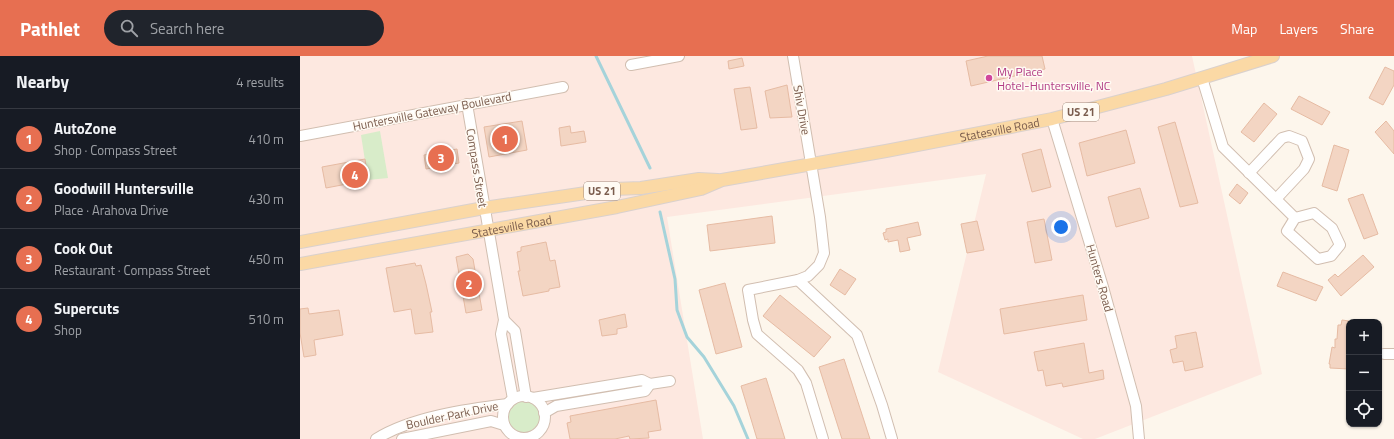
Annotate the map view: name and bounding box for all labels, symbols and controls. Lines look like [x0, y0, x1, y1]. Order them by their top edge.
search box [104, 10, 384, 46]
text: Pathlet [20, 14, 80, 43]
icon: search [118, 17, 140, 39]
text: Search here [150, 17, 224, 40]
text: Map [1231, 18, 1257, 39]
text: Layers [1279, 18, 1318, 39]
text: Share [1340, 18, 1374, 39]
place label: My Place Hotel-Huntersville, NC [997, 62, 1111, 95]
text: Nearby [16, 69, 69, 95]
text: 4 results [236, 72, 284, 92]
marker: My Place Hotel-Huntersville, NC [984, 73, 994, 83]
street label: Shiv Drive [788, 84, 816, 136]
street label: Huntersville Gateway Boulevard [351, 86, 513, 136]
road number: US 21 [1063, 103, 1099, 121]
street label: Statesville Road [958, 112, 1041, 146]
text: AutoZone [54, 117, 116, 140]
pin: 1 [492, 124, 518, 154]
street label: Compass Street [461, 127, 493, 210]
text: 1 [25, 129, 33, 149]
text: 410 m [248, 129, 284, 149]
text: Shop · Compass Street [54, 140, 177, 160]
pin: 3 [428, 143, 454, 173]
pin: 4 [342, 160, 368, 190]
text: Goodwill Huntersville [54, 177, 194, 200]
road number: US 21 [584, 182, 620, 200]
text: 2 [25, 189, 33, 209]
text: 430 m [248, 189, 284, 209]
text: Place · Arahova Drive [54, 200, 168, 220]
street label: Statesville Road [470, 209, 553, 242]
your location [1051, 217, 1071, 237]
text: Cook Out [54, 237, 113, 260]
street label: Hunters Road [1081, 242, 1119, 314]
text: 3 [25, 249, 33, 269]
text: 450 m [248, 249, 284, 269]
text: Restaurant · Compass Street [54, 260, 210, 280]
pin: 2 [456, 269, 482, 299]
text: Supercuts [54, 297, 119, 320]
text: 4 [25, 309, 33, 329]
text: 510 m [248, 309, 284, 329]
map controls [1346, 319, 1382, 427]
button: + [1346, 319, 1382, 355]
text: Shop [54, 320, 82, 340]
button: − [1346, 355, 1382, 391]
button: locate [1346, 391, 1382, 427]
street label: Boulder Park Drive [404, 396, 500, 434]

